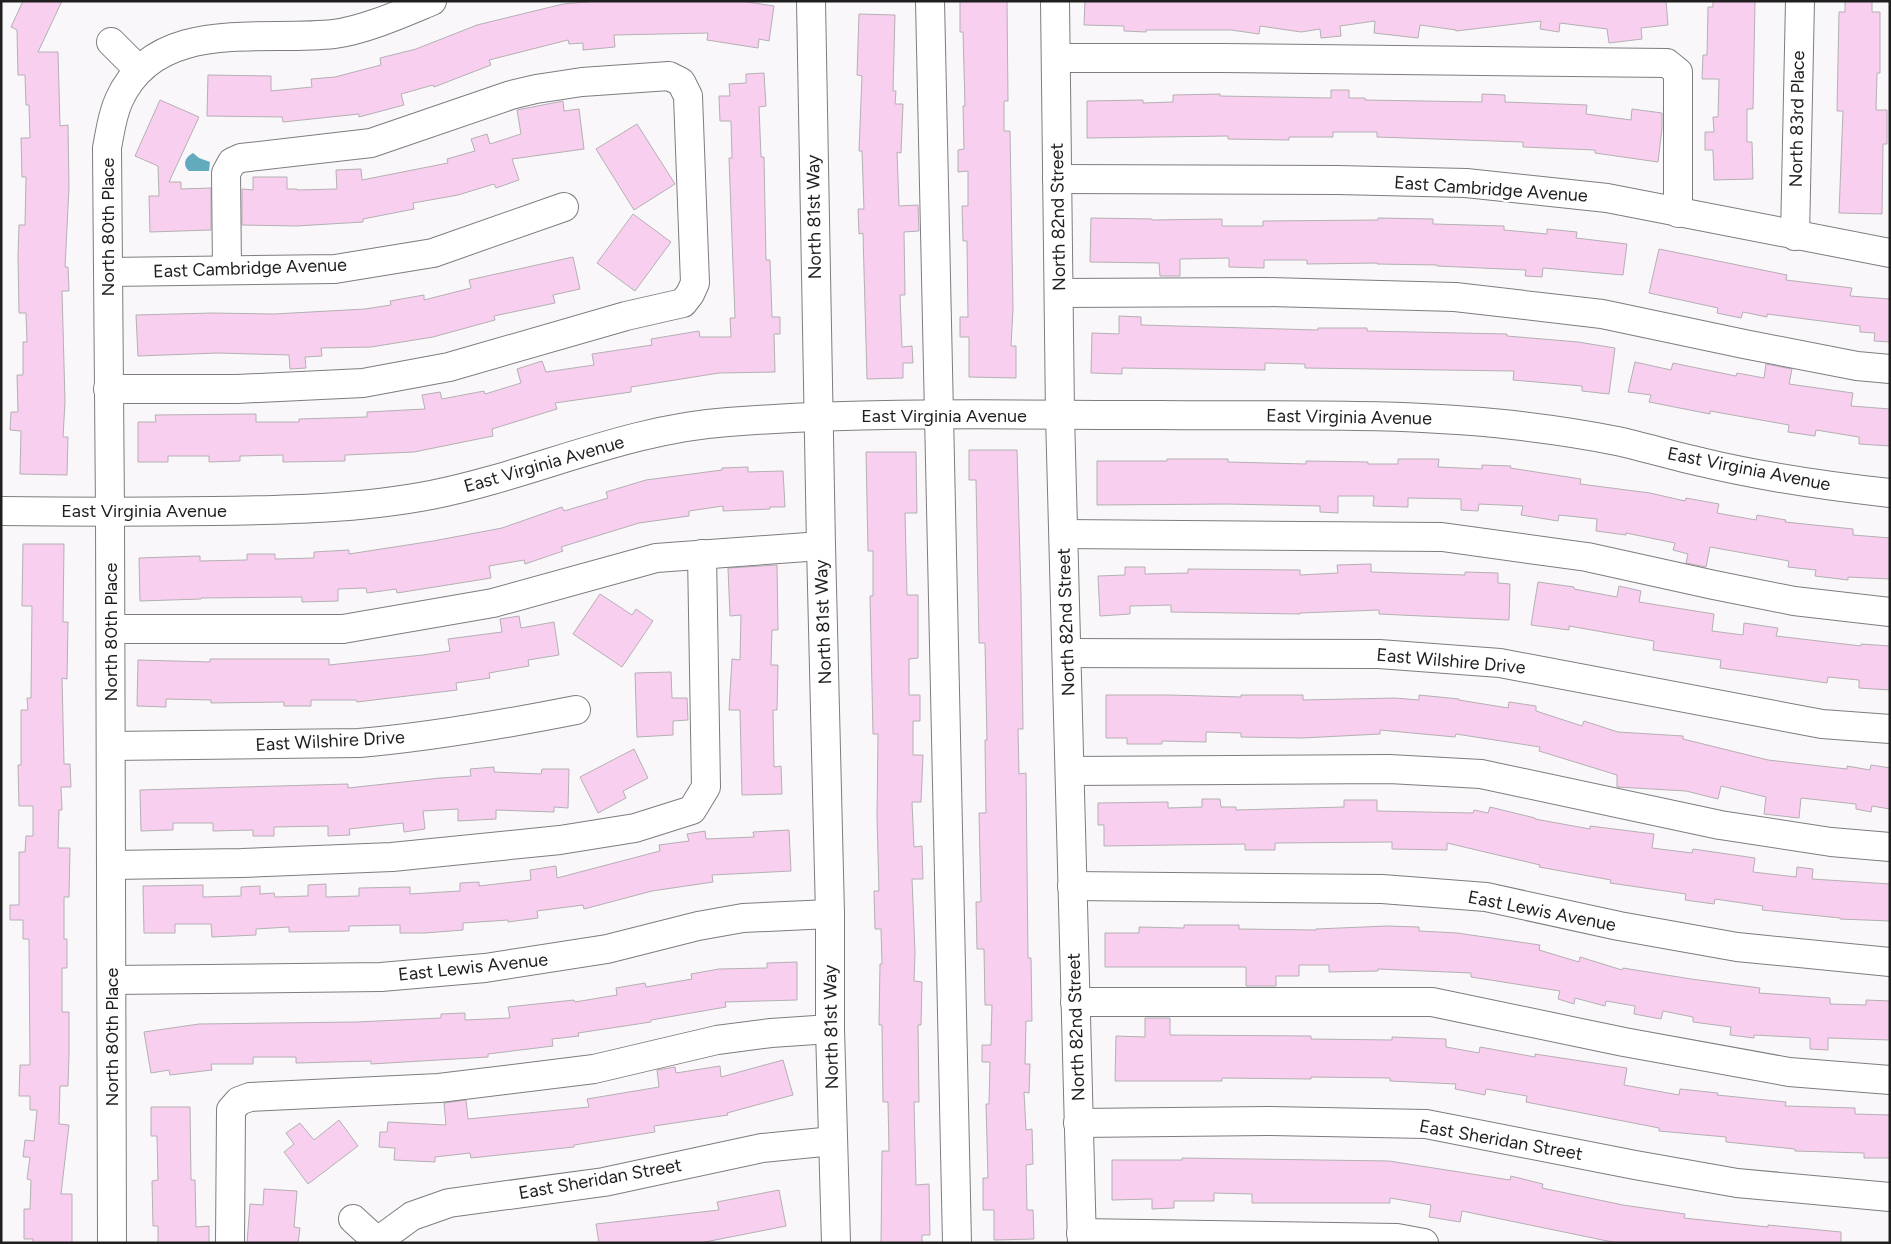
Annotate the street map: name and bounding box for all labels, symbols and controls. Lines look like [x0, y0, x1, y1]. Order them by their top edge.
street label: North 83rd Place [1785, 50, 1809, 188]
street label: North 82nd Street [1046, 142, 1070, 291]
street label: North 81st Way [802, 154, 826, 280]
street label: North 80th Place [97, 157, 119, 296]
street label: East Cambridge Avenue [1393, 171, 1589, 207]
street label: East Cambridge Avenue [153, 254, 348, 282]
street label: East Virginia Avenue [861, 405, 1027, 427]
street label: East Virginia Avenue [1266, 405, 1432, 429]
street label: East Virginia Avenue [461, 431, 627, 497]
street label: East Virginia Avenue [1666, 442, 1833, 496]
street label: East Virginia Avenue [61, 500, 227, 522]
street label: North 82nd Street [1052, 547, 1080, 696]
street label: North 81st Way [810, 559, 836, 685]
street label: North 80th Place [100, 562, 122, 701]
street label: East Wilshire Drive [1376, 644, 1527, 678]
street label: East Wilshire Drive [255, 726, 405, 756]
street label: East Lewis Avenue [1466, 886, 1618, 936]
street label: East Lewis Avenue [397, 948, 549, 986]
street label: North 82nd Street [1062, 952, 1090, 1101]
street label: North 81st Way [819, 964, 843, 1090]
street label: North 80th Place [101, 967, 123, 1106]
street label: East Sheridan Street [1418, 1115, 1584, 1165]
street label: East Sheridan Street [517, 1154, 683, 1204]

